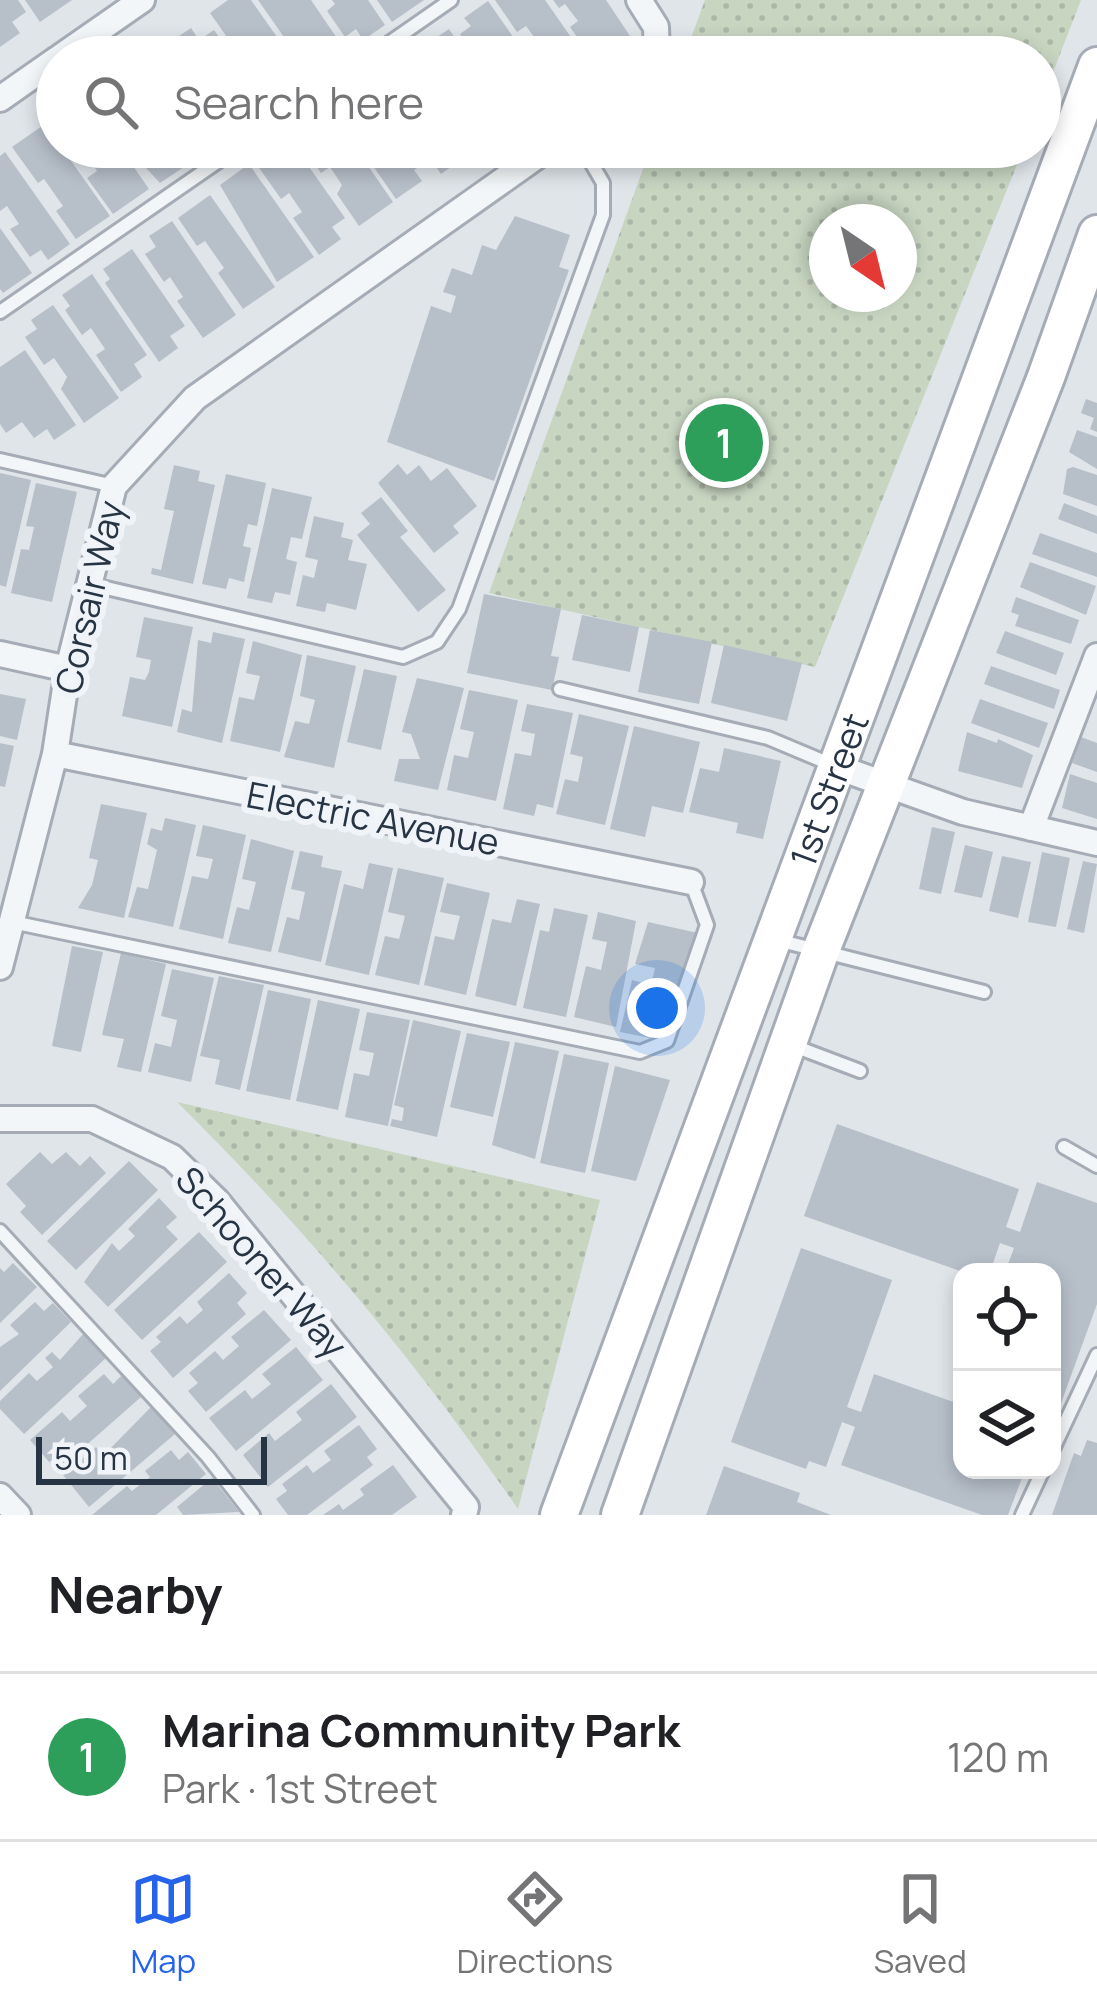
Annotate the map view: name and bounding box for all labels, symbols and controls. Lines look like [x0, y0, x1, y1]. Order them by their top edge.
search box [36, 36, 1061, 168]
icon: search [78, 69, 144, 135]
text: Search here [174, 71, 424, 133]
north arrow [809, 204, 917, 312]
pin: 1 [685, 398, 763, 488]
street label: Corsair Way [43, 496, 135, 698]
street label: 1st Street [778, 706, 879, 873]
street label: Electric Avenue [243, 770, 503, 866]
your location [627, 978, 687, 1038]
street label: Schooner Way [165, 1156, 359, 1368]
map controls [953, 1263, 1061, 1479]
button: locate [953, 1263, 1061, 1371]
button: layers [953, 1371, 1061, 1479]
scale bar [36, 1431, 267, 1484]
text: 50 m [54, 1435, 128, 1480]
text: Nearby [48, 1559, 223, 1628]
text: Marina Community Park [162, 1699, 680, 1761]
text: 1 [78, 1730, 96, 1784]
text: 120 m [947, 1730, 1049, 1784]
text: Park · 1st Street [162, 1761, 438, 1815]
tab: Map [130, 1866, 196, 1983]
tab: Directions [457, 1866, 613, 1983]
tab: Saved [874, 1866, 967, 1983]

